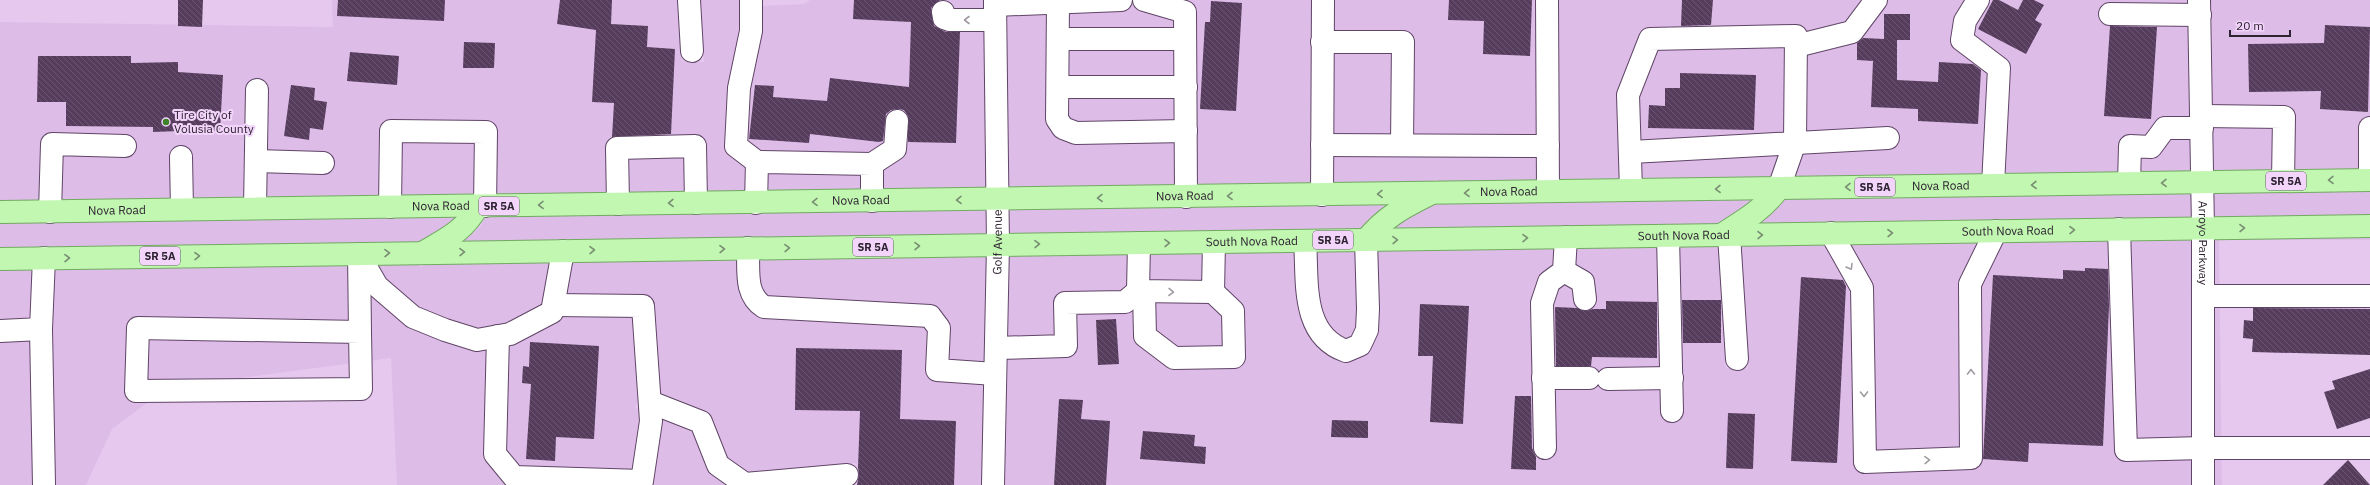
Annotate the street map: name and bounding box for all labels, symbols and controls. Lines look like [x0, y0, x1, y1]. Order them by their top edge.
scale bar [2230, 12, 2290, 38]
one-way arrow [964, 16, 970, 24]
text: 20 m [2236, 18, 2264, 33]
place label: Tire City of Volusia County [174, 107, 254, 136]
marker: Tire City of Volusia County [161, 117, 171, 127]
road number: SR 5A [2266, 172, 2306, 190]
one-way arrow [2328, 176, 2334, 185]
street label: Nova Road [1912, 177, 1970, 193]
road number: SR 5A [1855, 178, 1895, 196]
one-way arrow [2161, 179, 2167, 187]
one-way arrow [2031, 180, 2037, 189]
street label: Nova Road [1480, 183, 1538, 199]
one-way arrow [1845, 183, 1851, 191]
one-way arrow [1715, 185, 1721, 193]
street label: Nova Road [1156, 188, 1214, 203]
one-way arrow [1464, 188, 1470, 197]
one-way arrow [1377, 190, 1383, 198]
street label: Nova Road [832, 192, 890, 208]
one-way arrow [1227, 192, 1233, 200]
one-way arrow [1097, 194, 1103, 202]
one-way arrow [956, 196, 962, 204]
road number: SR 5A [479, 197, 519, 215]
street label: Nova Road [412, 198, 470, 213]
one-way arrow [812, 198, 818, 206]
one-way arrow [668, 199, 674, 208]
one-way arrow [538, 201, 544, 209]
street label: Arroyo Parkway [2196, 201, 2211, 285]
street label: Nova Road [88, 202, 146, 218]
street label: Golf Avenue [989, 209, 1005, 275]
street label: South Nova Road [1962, 222, 2054, 239]
one-way arrow [2239, 224, 2245, 232]
one-way arrow [2069, 226, 2075, 234]
street label: South Nova Road [1638, 227, 1730, 243]
one-way arrow [1887, 229, 1893, 237]
one-way arrow [1757, 230, 1763, 239]
road number: SR 5A [1313, 231, 1353, 249]
street label: South Nova Road [1206, 233, 1298, 249]
one-way arrow [1522, 234, 1528, 242]
one-way arrow [1392, 235, 1398, 244]
road number: SR 5A [853, 238, 893, 256]
one-way arrow [1164, 239, 1170, 247]
one-way arrow [1034, 240, 1040, 248]
one-way arrow [914, 242, 920, 250]
one-way arrow [784, 244, 790, 252]
one-way arrow [719, 245, 725, 253]
one-way arrow [589, 246, 595, 255]
road number: SR 5A [140, 247, 180, 265]
one-way arrow [459, 248, 465, 256]
one-way arrow [384, 249, 390, 257]
one-way arrow [194, 252, 200, 260]
one-way arrow [64, 254, 70, 262]
one-way arrow [1846, 263, 1853, 270]
one-way arrow [1168, 287, 1174, 296]
one-way arrow [1967, 369, 1975, 375]
one-way arrow [1860, 391, 1868, 397]
one-way arrow [1924, 456, 1930, 464]

